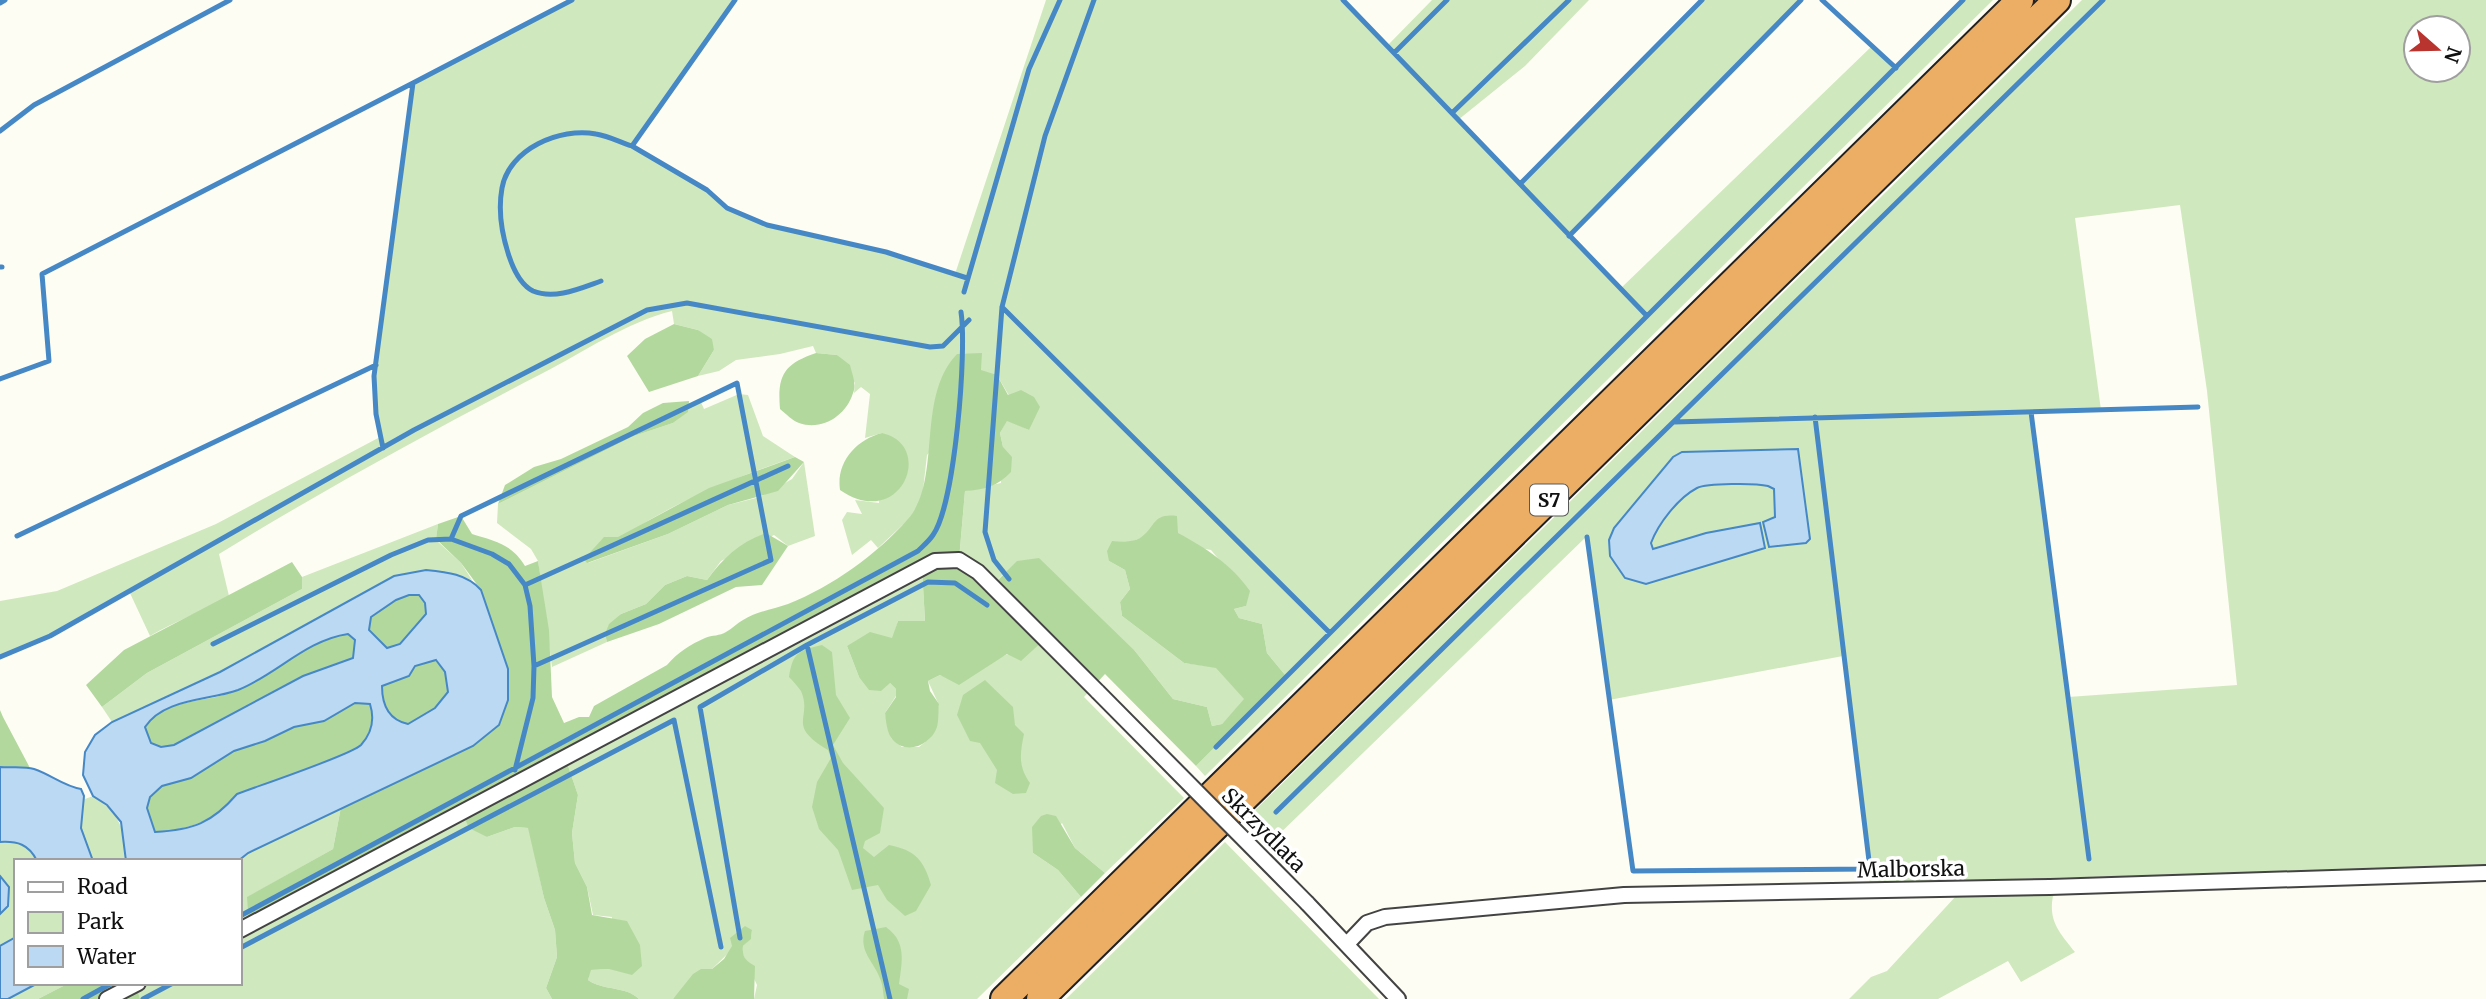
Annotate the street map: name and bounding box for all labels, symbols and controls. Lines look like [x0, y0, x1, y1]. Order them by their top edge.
north arrow [2402, 14, 2472, 84]
text: N [2439, 44, 2467, 66]
road number: S7 [1530, 485, 1568, 516]
street label: Skrzydlata [1216, 782, 1312, 878]
street label: Malborska [1857, 855, 1965, 883]
legend [14, 859, 242, 985]
text: Road [77, 873, 128, 900]
text: Park [77, 908, 124, 935]
text: Water [76, 943, 136, 970]

